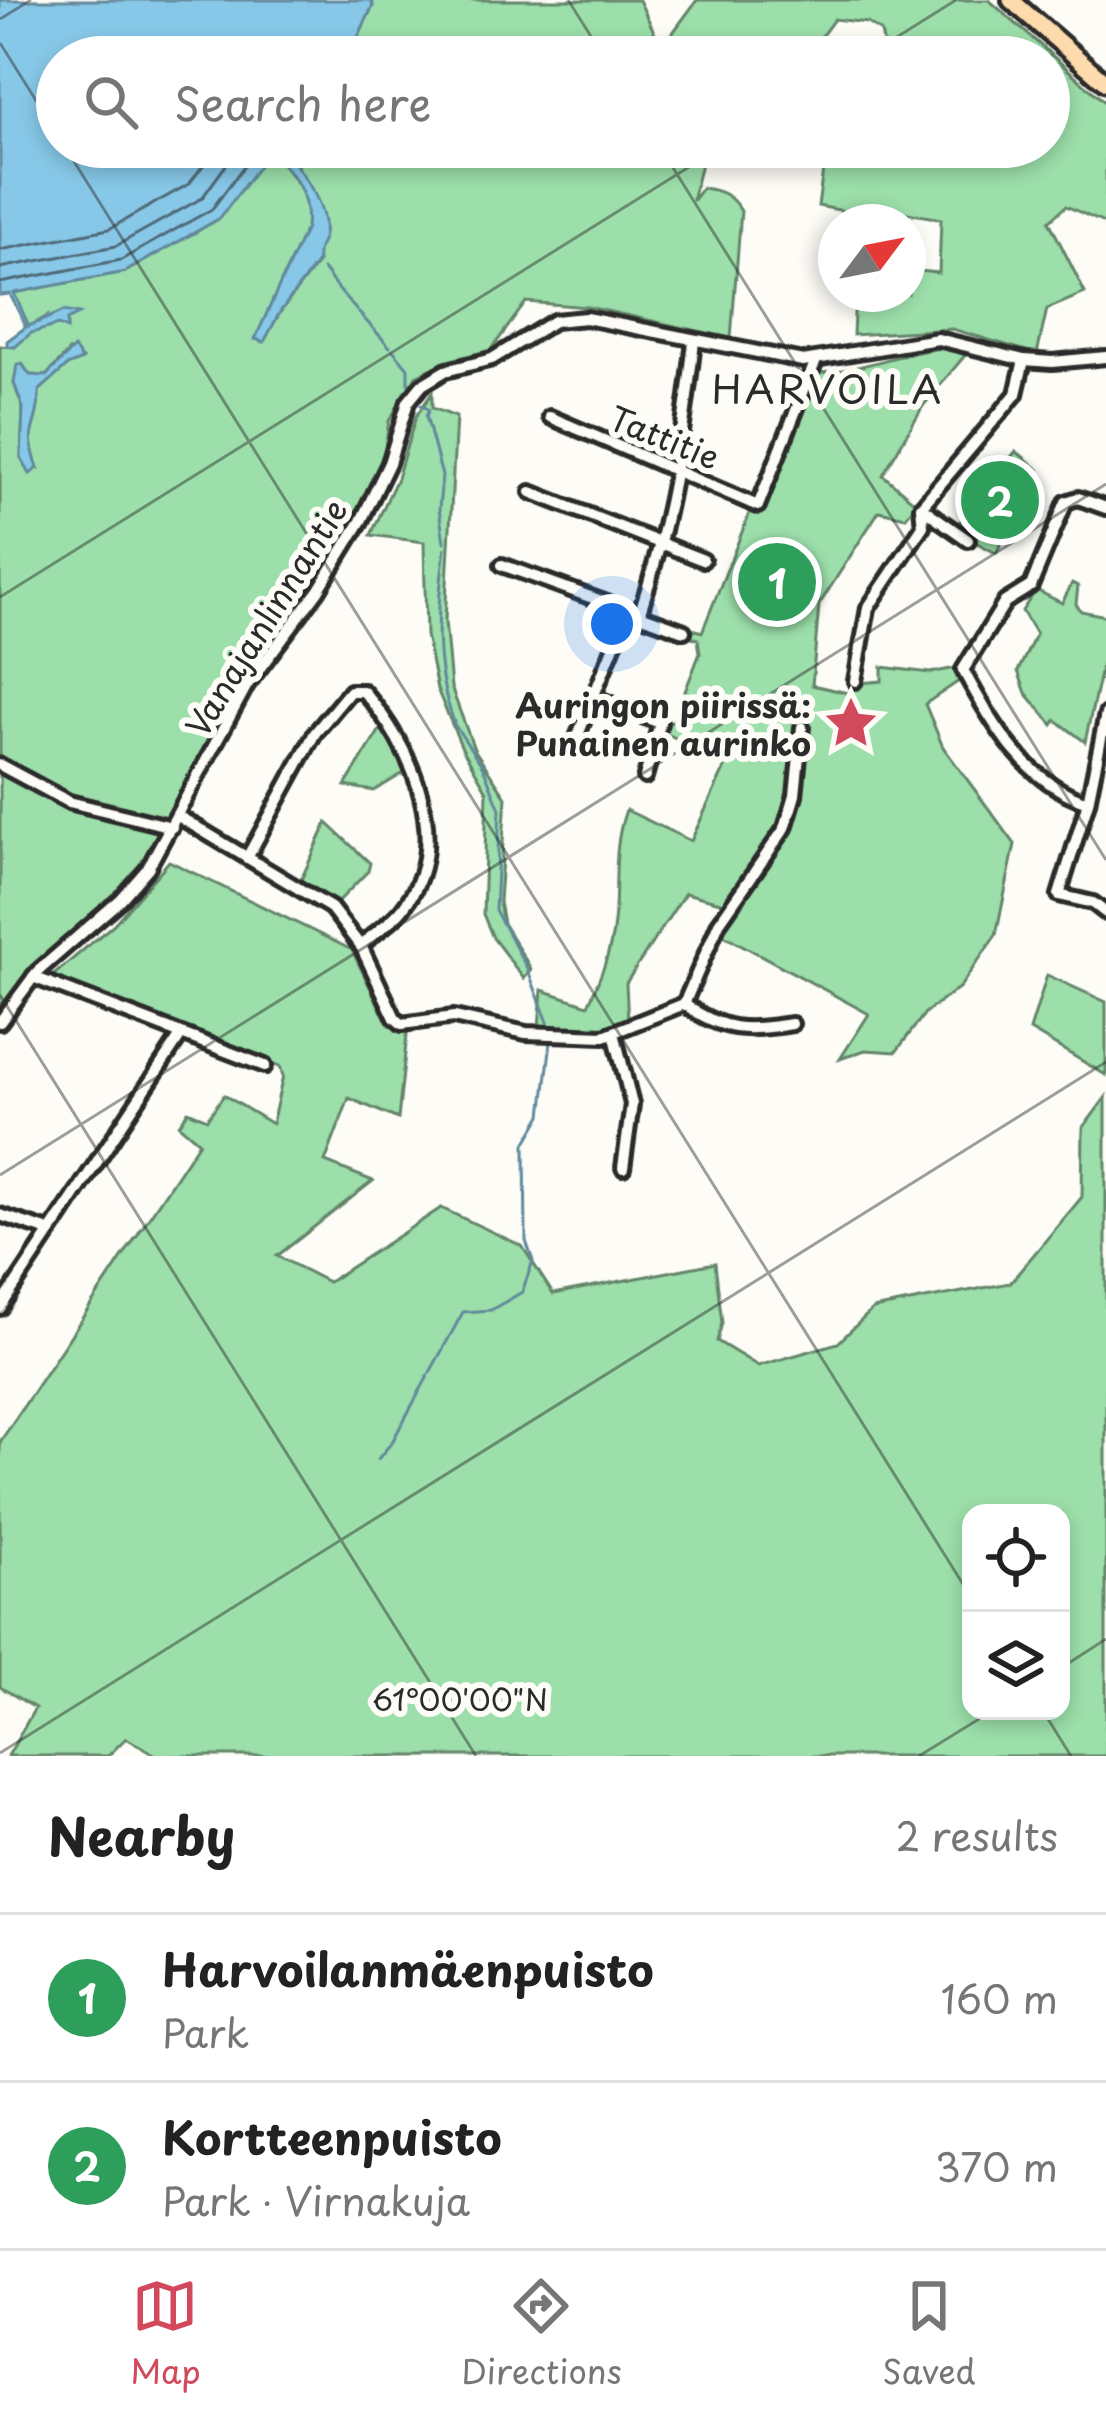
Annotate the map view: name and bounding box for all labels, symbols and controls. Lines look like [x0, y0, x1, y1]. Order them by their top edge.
search box [36, 36, 1070, 168]
text: Search here [174, 68, 431, 136]
icon: search [78, 69, 144, 135]
north arrow [818, 204, 926, 312]
district label: HARVOILA [711, 358, 945, 417]
street label: Tattitie [602, 391, 728, 481]
pin: 2 [961, 455, 1039, 545]
street label: Vanajanlinnantie [172, 488, 358, 746]
pin: 1 [738, 537, 816, 627]
your location [582, 594, 642, 654]
place label: Auringon piirissä: Punainen aurinko [515, 679, 811, 767]
place icon: Auringon piirissä: Punainen aurinko [822, 694, 880, 752]
map controls [962, 1504, 1070, 1720]
button: locate [962, 1504, 1070, 1612]
button: layers [962, 1612, 1070, 1720]
text: 61°00'00"N [372, 1676, 548, 1721]
text: Nearby [48, 1796, 235, 1873]
text: 2 results [896, 1805, 1058, 1864]
text: Harvoilanmäenpuisto [162, 1934, 654, 2002]
text: 1 [78, 1968, 96, 2027]
text: 160 m [941, 1968, 1058, 2027]
text: Park [162, 2002, 249, 2061]
text: Kortteenpuisto [162, 2102, 502, 2170]
text: 2 [73, 2136, 101, 2195]
text: 370 m [935, 2136, 1058, 2195]
text: Park · Virnakuja [162, 2170, 470, 2229]
tab: Map [130, 2273, 201, 2395]
tab: Directions [461, 2273, 622, 2395]
tab: Saved [882, 2273, 976, 2395]

